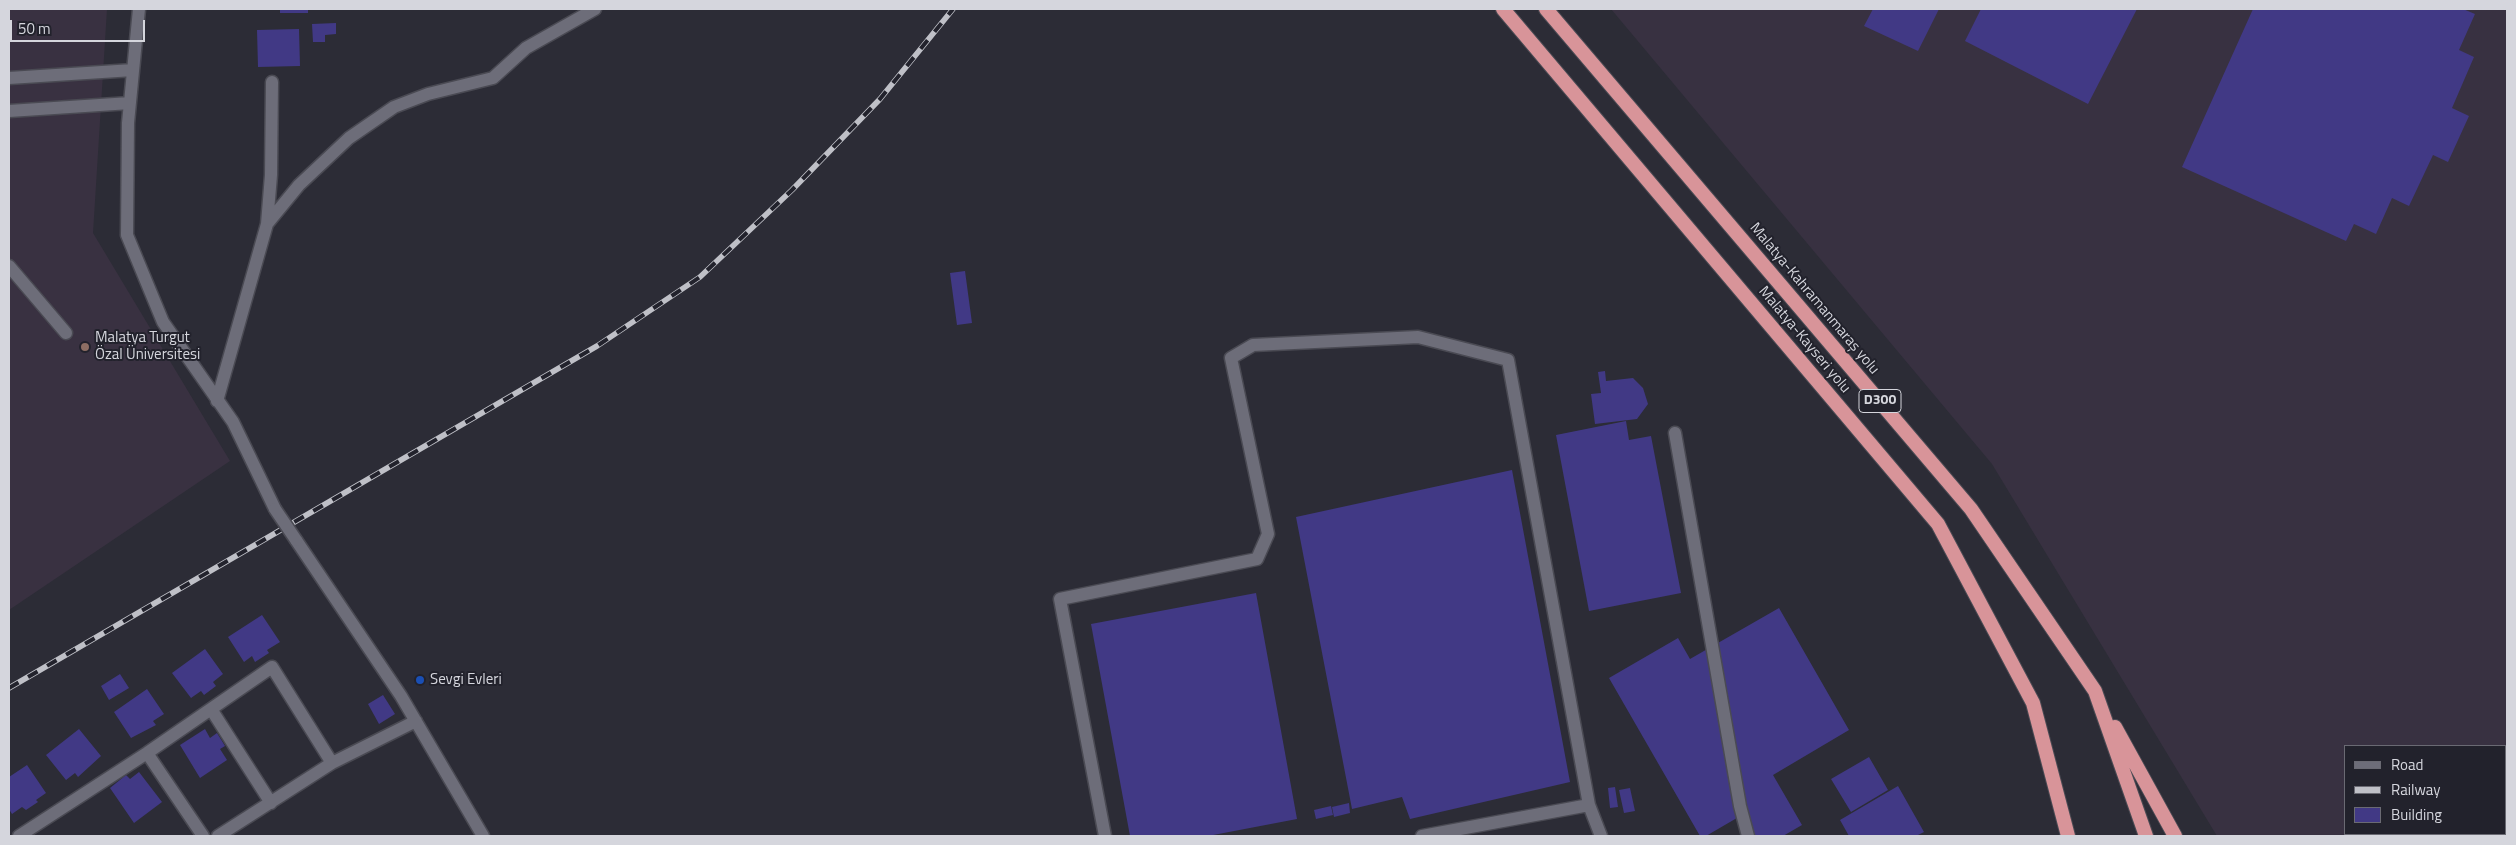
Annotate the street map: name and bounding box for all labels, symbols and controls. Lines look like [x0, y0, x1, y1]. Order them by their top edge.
scale bar [12, 10, 148, 42]
text: 50 m [18, 17, 51, 40]
street label: Malatya-Kahramanmaraş yolu [1745, 220, 1883, 378]
street label: Malatya-Kayseri yolu [1754, 283, 1854, 397]
place label: Malatya Turgut Özal Üniversitesi [95, 329, 200, 364]
marker: Malatya Turgut Özal Üniversitesi [79, 341, 91, 353]
road number: D300 [1859, 390, 1901, 412]
place label: Sevgi Evleri [430, 671, 502, 689]
marker: Sevgi Evleri [414, 674, 426, 686]
legend [2344, 745, 2506, 835]
text: Road [2391, 753, 2423, 776]
text: Railway [2391, 778, 2441, 801]
text: Building [2391, 803, 2442, 826]

